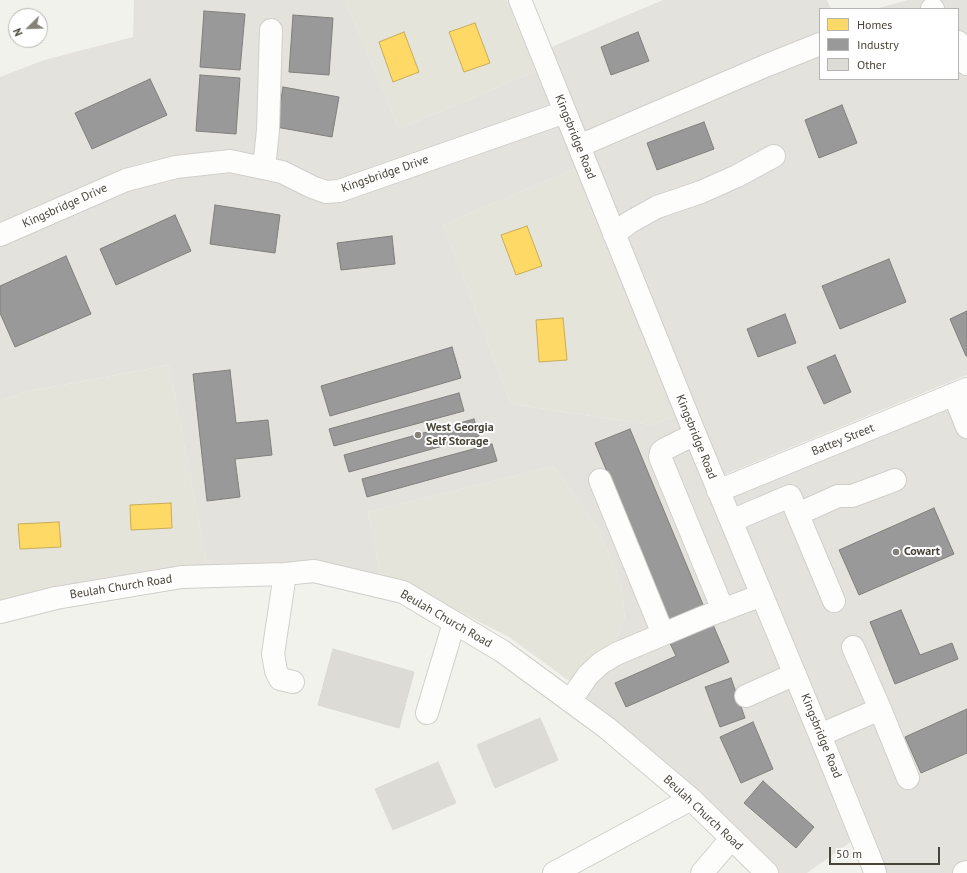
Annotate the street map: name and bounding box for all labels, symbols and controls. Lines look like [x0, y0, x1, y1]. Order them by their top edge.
north arrow [8, 8, 48, 48]
legend [819, 8, 959, 80]
text: Homes [857, 17, 892, 32]
text: N [10, 26, 26, 38]
text: Industry [857, 37, 899, 52]
text: Other [857, 57, 886, 72]
street label: Kingsbridge Road [551, 93, 599, 181]
street label: Kingsbridge Drive [339, 152, 431, 196]
street label: Kingsbridge Drive [20, 181, 110, 231]
street label: Kingsbridge Road [672, 393, 720, 481]
place label: West Georgia Self Storage [426, 421, 494, 449]
street label: Battey Street [810, 421, 876, 459]
marker: West Georgia Self Storage [413, 430, 423, 440]
place label: Cowart [904, 545, 940, 559]
marker: Cowart [891, 547, 901, 557]
street label: Beulah Church Road [69, 572, 173, 602]
street label: Beulah Church Road [398, 587, 494, 651]
street label: Kingsbridge Road [797, 692, 845, 780]
street label: Beulah Church Road [660, 772, 746, 854]
scale bar [831, 839, 942, 865]
text: 50 m [836, 846, 862, 861]

